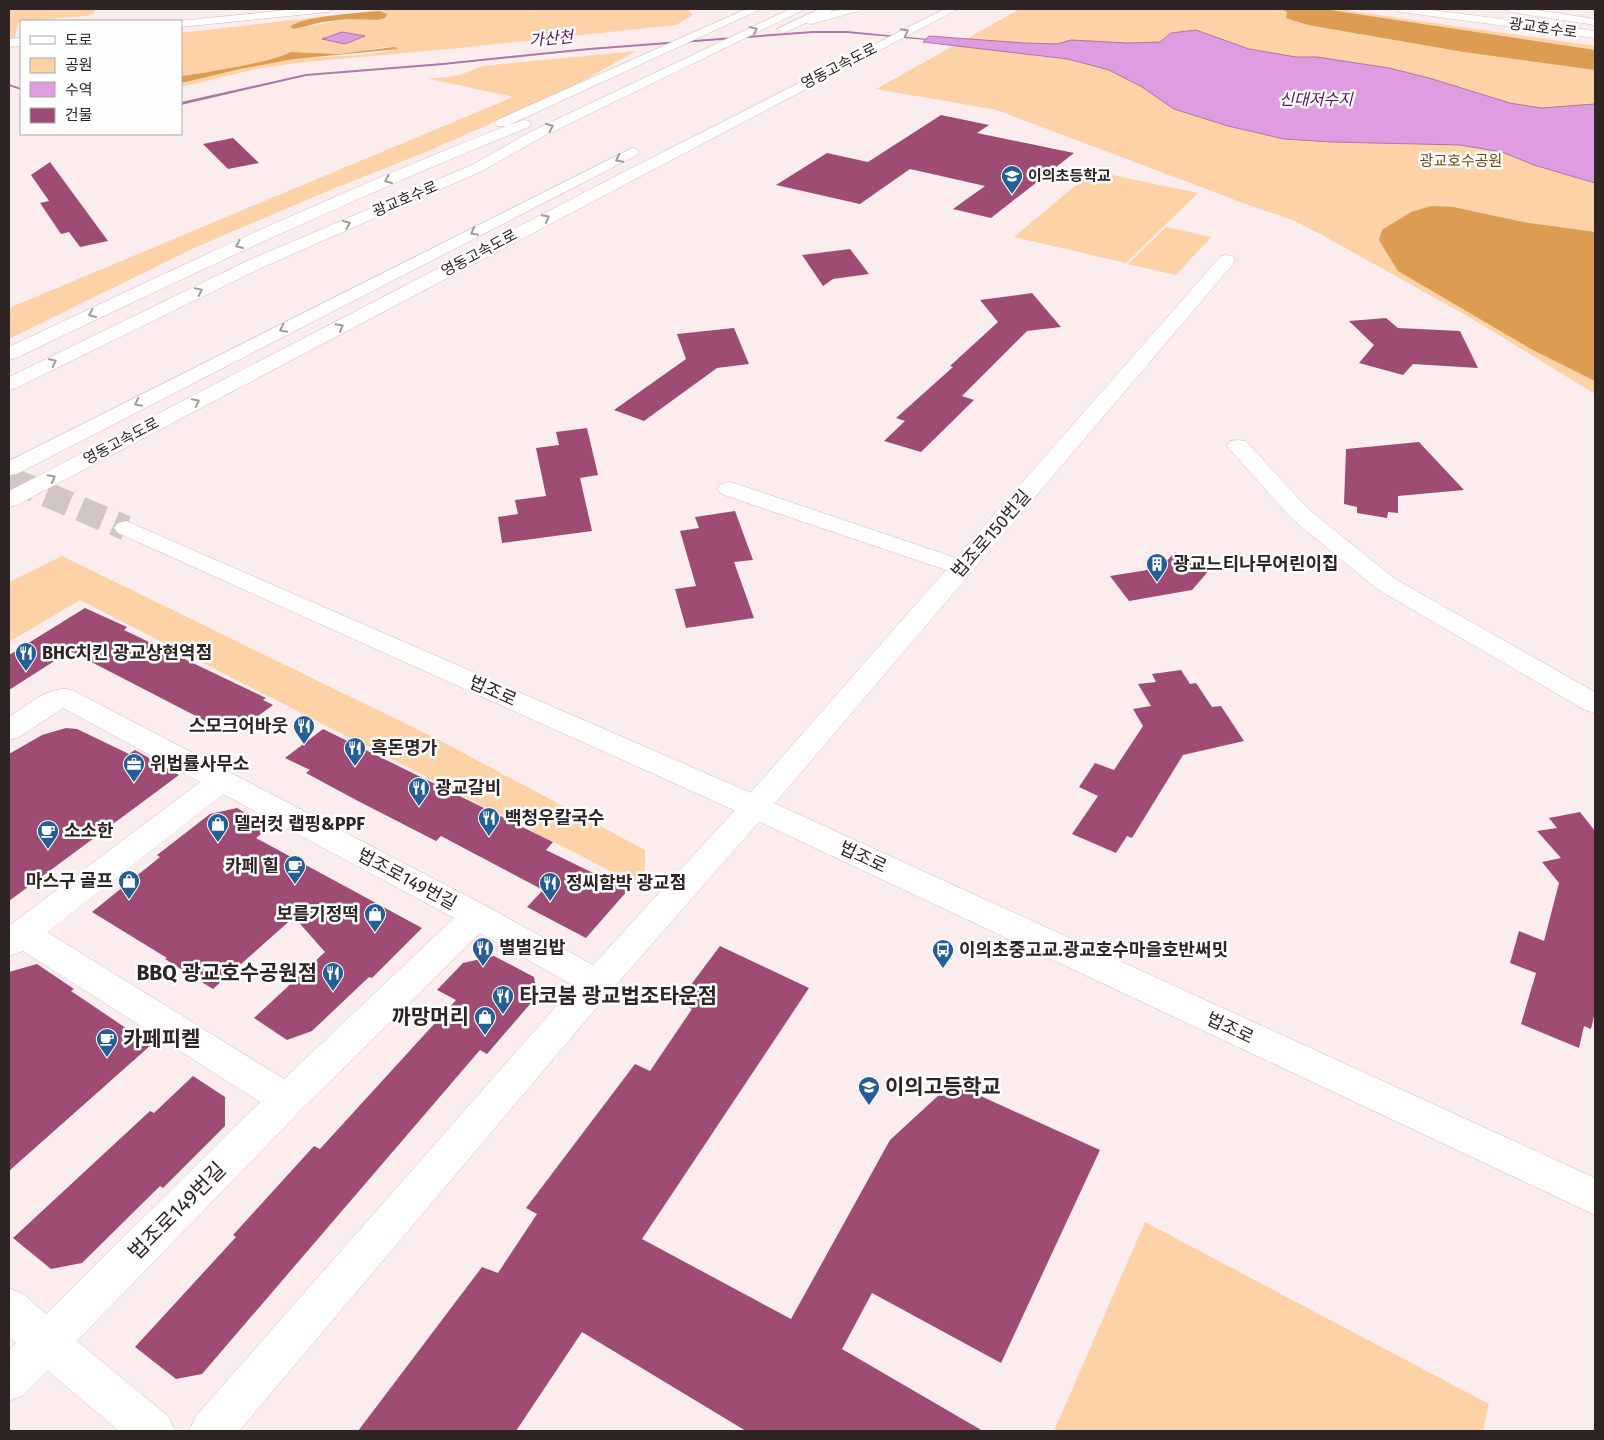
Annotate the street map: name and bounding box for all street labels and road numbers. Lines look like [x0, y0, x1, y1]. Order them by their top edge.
street label: 광교호수로 [1508, 14, 1578, 42]
street label: 영동고속도로 [798, 39, 880, 93]
street label: 광교호수로 [370, 177, 440, 221]
street label: 영동고속도로 [438, 226, 520, 280]
street label: 영동고속도로 [80, 414, 162, 468]
street label: 법조로150번길 [947, 485, 1035, 583]
street label: 법조로 [466, 671, 520, 711]
street label: 법조로 [836, 837, 890, 877]
street label: 법조로149번길 [354, 844, 460, 914]
street label: 법조로 [1203, 1008, 1257, 1048]
street label: 법조로149번길 [123, 1157, 231, 1265]

